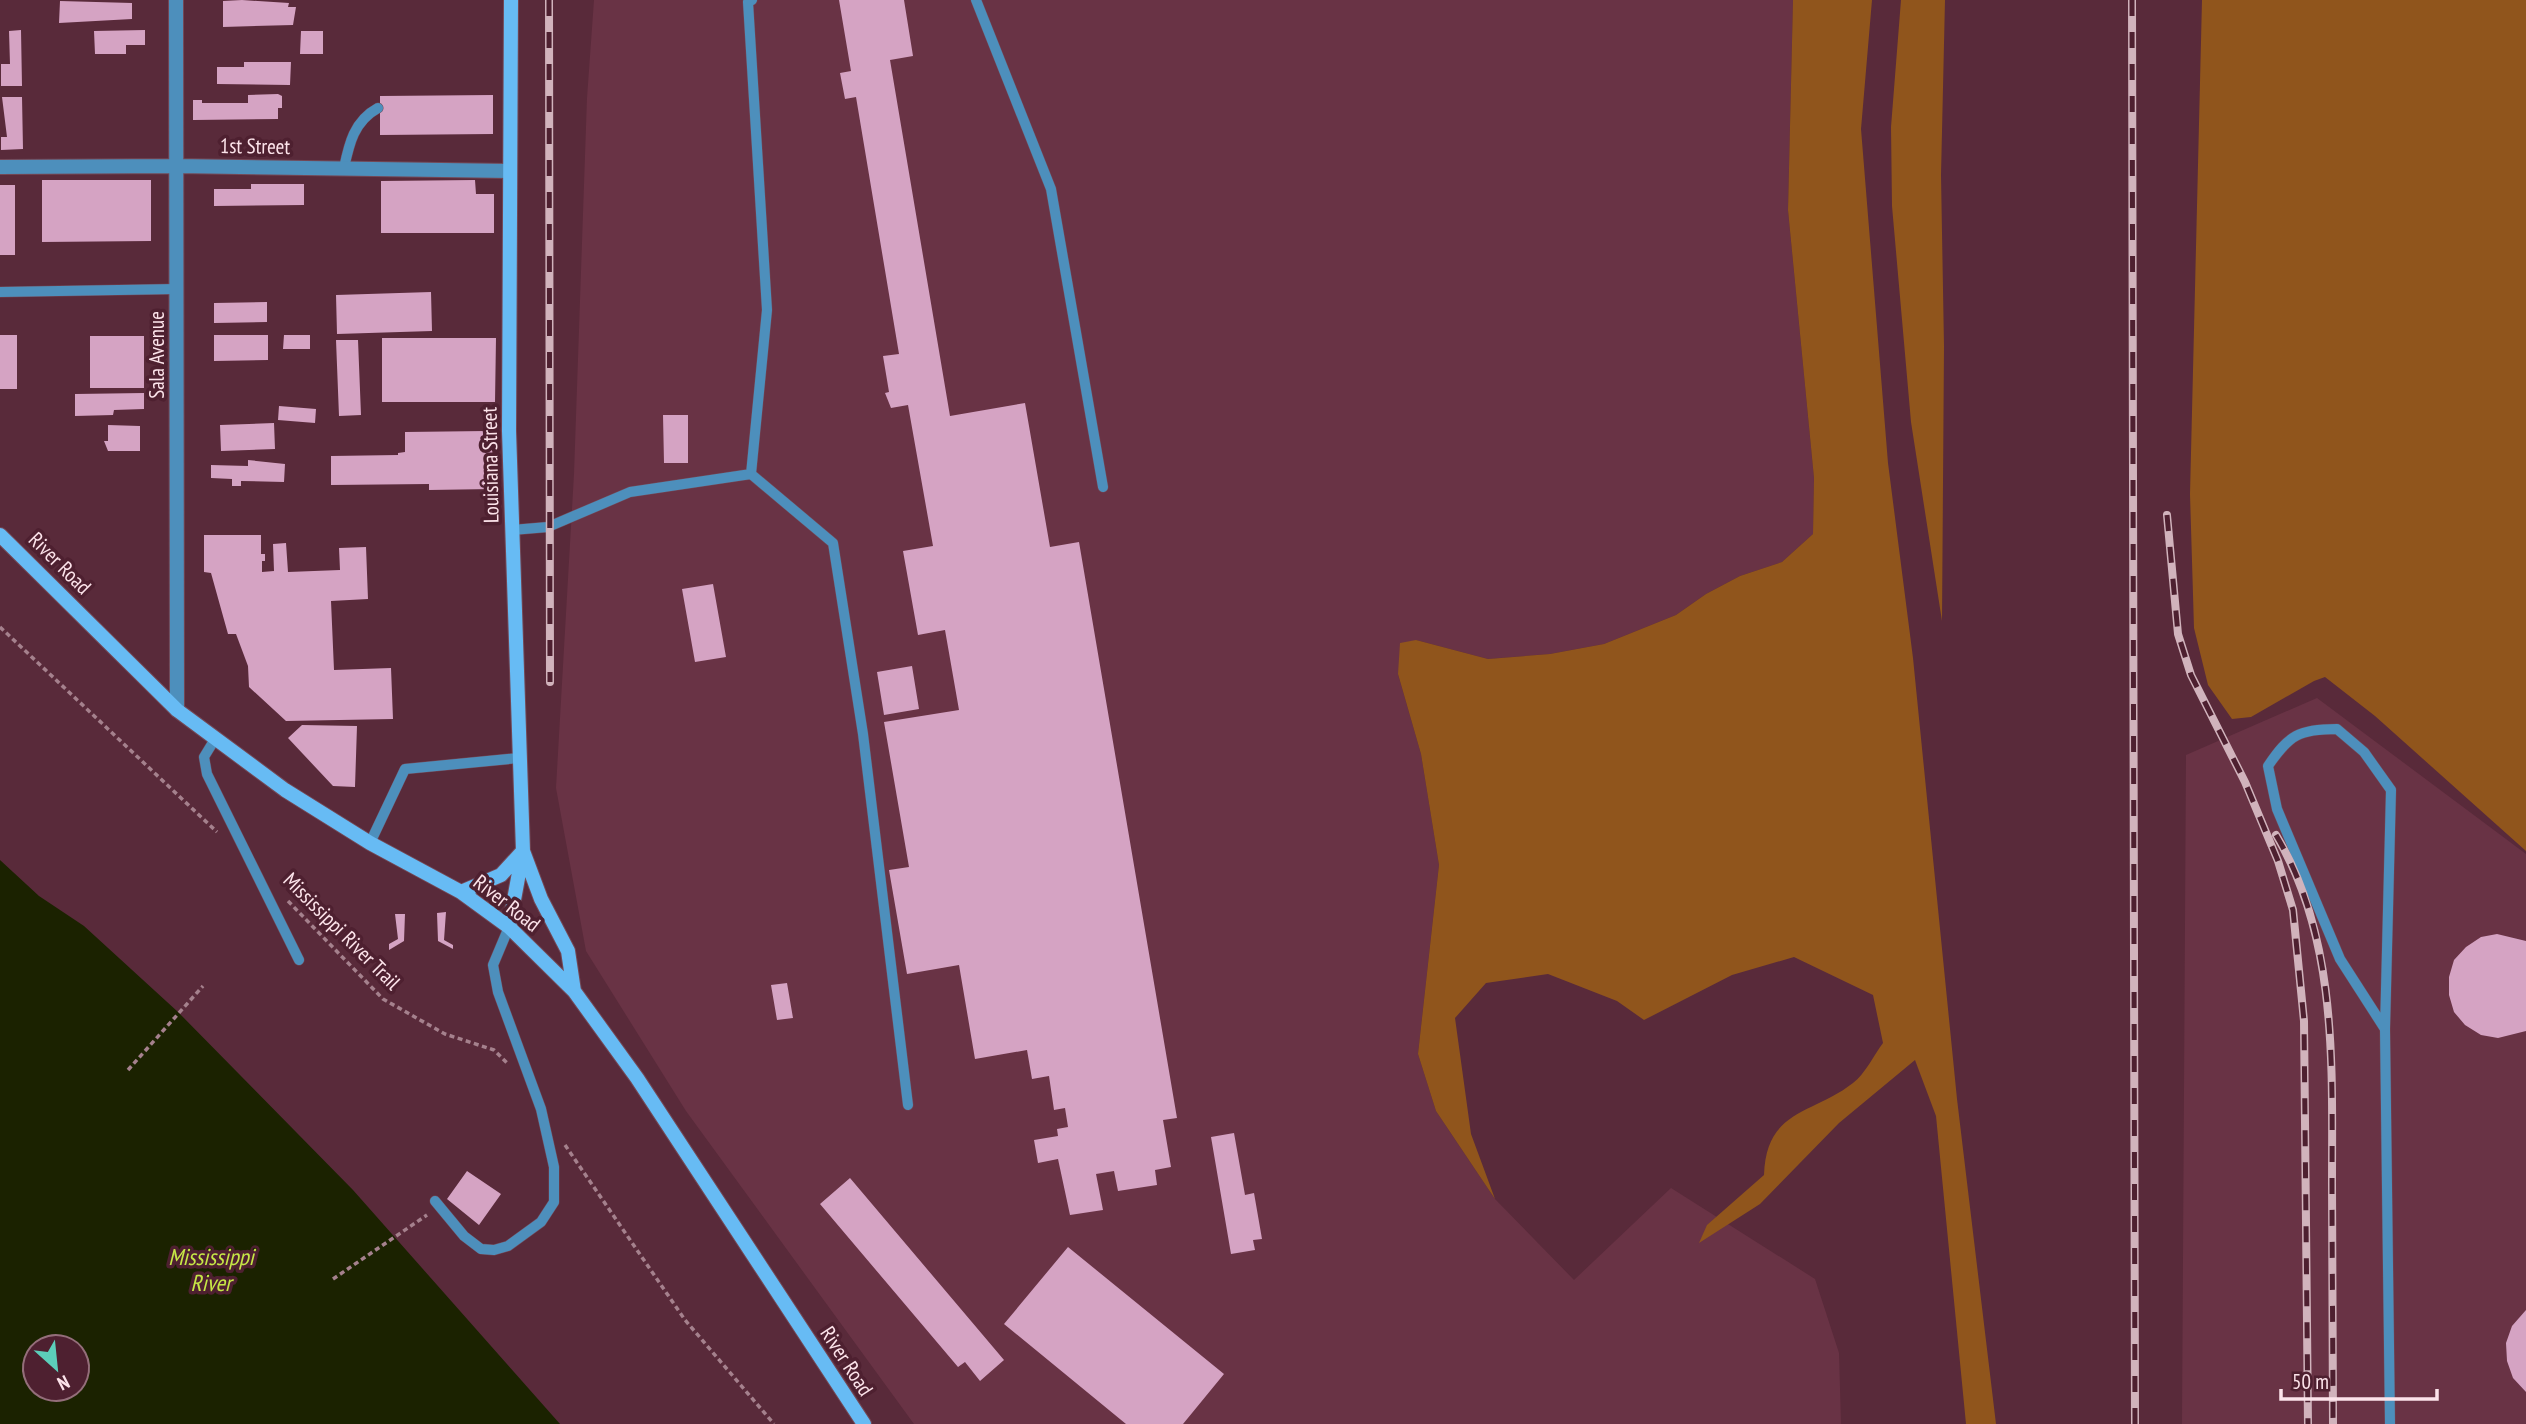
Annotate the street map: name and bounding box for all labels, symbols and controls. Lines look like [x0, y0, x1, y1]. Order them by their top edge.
street label: 1st Street [220, 132, 291, 160]
street label: Sala Avenue [143, 311, 170, 399]
street label: Louisiana Street [475, 406, 505, 523]
street label: River Road [23, 526, 97, 600]
street label: Mississippi River Trail [278, 867, 406, 995]
street label: River Road [468, 869, 546, 937]
water label: Mississippi River [168, 1242, 257, 1297]
street label: River Road [815, 1321, 879, 1401]
north arrow [21, 1333, 91, 1403]
scale bar [2281, 1358, 2437, 1402]
text: 50 m [2292, 1368, 2329, 1395]
text: N [54, 1370, 74, 1396]

